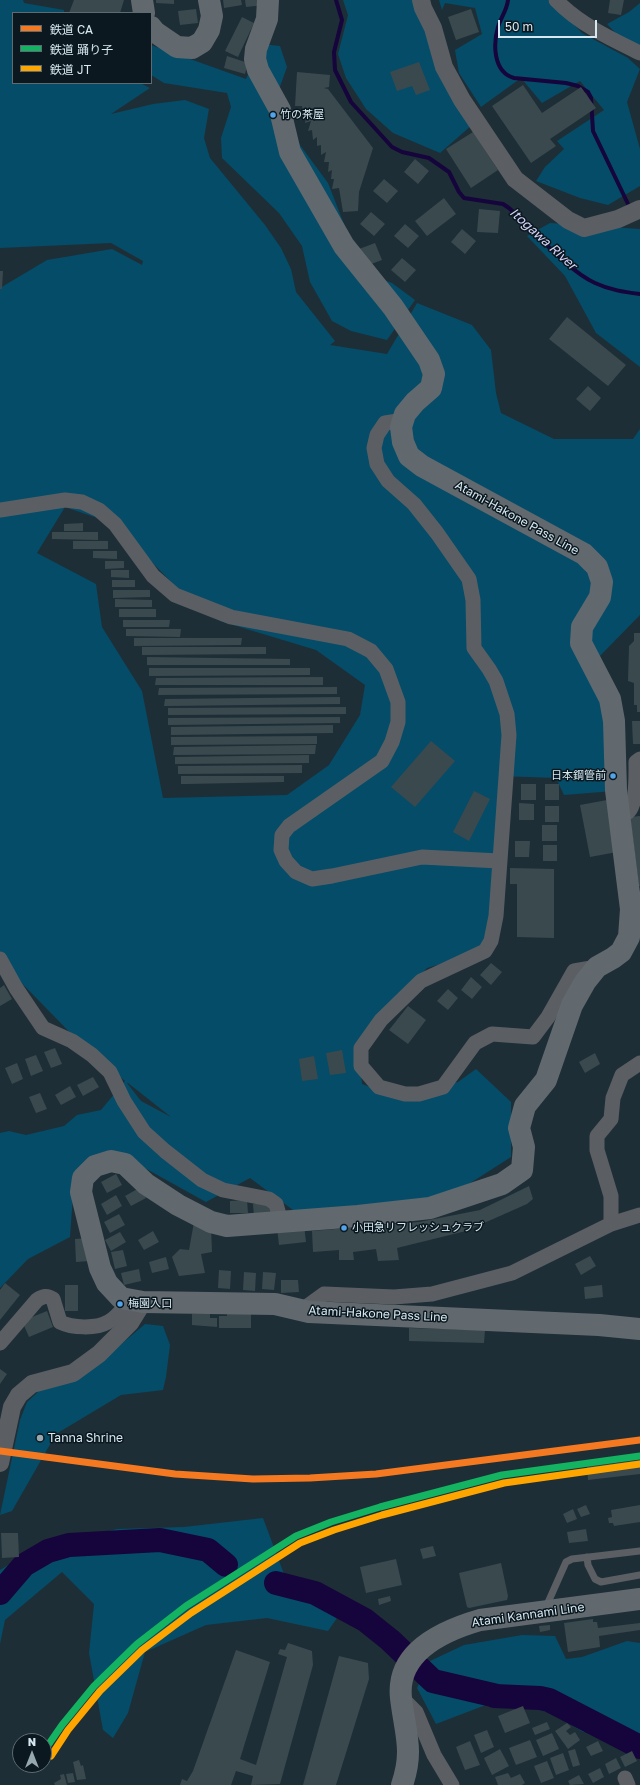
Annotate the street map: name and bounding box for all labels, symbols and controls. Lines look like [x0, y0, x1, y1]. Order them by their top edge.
legend [12, 12, 152, 84]
scale bar [500, 12, 599, 38]
text: 50 m [505, 19, 533, 34]
text: 鉄道 CA [50, 22, 93, 37]
text: 鉄道 踊り子 [50, 42, 113, 57]
text: 鉄道 JT [50, 62, 91, 77]
place label: 竹の茶屋 [280, 108, 324, 122]
marker: 竹の茶屋 [268, 110, 278, 120]
water label: Itogawa River [506, 205, 580, 273]
street label: Atami-Hakone Pass Line [453, 478, 581, 558]
place label: 日本鋼管前 [551, 769, 606, 783]
marker: 日本鋼管前 [608, 771, 618, 781]
place label: 小田急リフレッシュクラブ [352, 1221, 484, 1235]
marker: 小田急リフレッシュクラブ [339, 1223, 349, 1233]
place label: 梅園入口 [128, 1297, 172, 1311]
marker: 梅園入口 [115, 1299, 125, 1309]
street label: Atami-Hakone Pass Line [308, 1303, 448, 1325]
place label: Tanna Shrine [48, 1431, 123, 1445]
marker: Tanna Shrine [35, 1433, 45, 1443]
street label: Atami Kannami Line [471, 1600, 585, 1630]
north arrow [12, 1733, 52, 1773]
text: N [28, 1735, 36, 1748]

